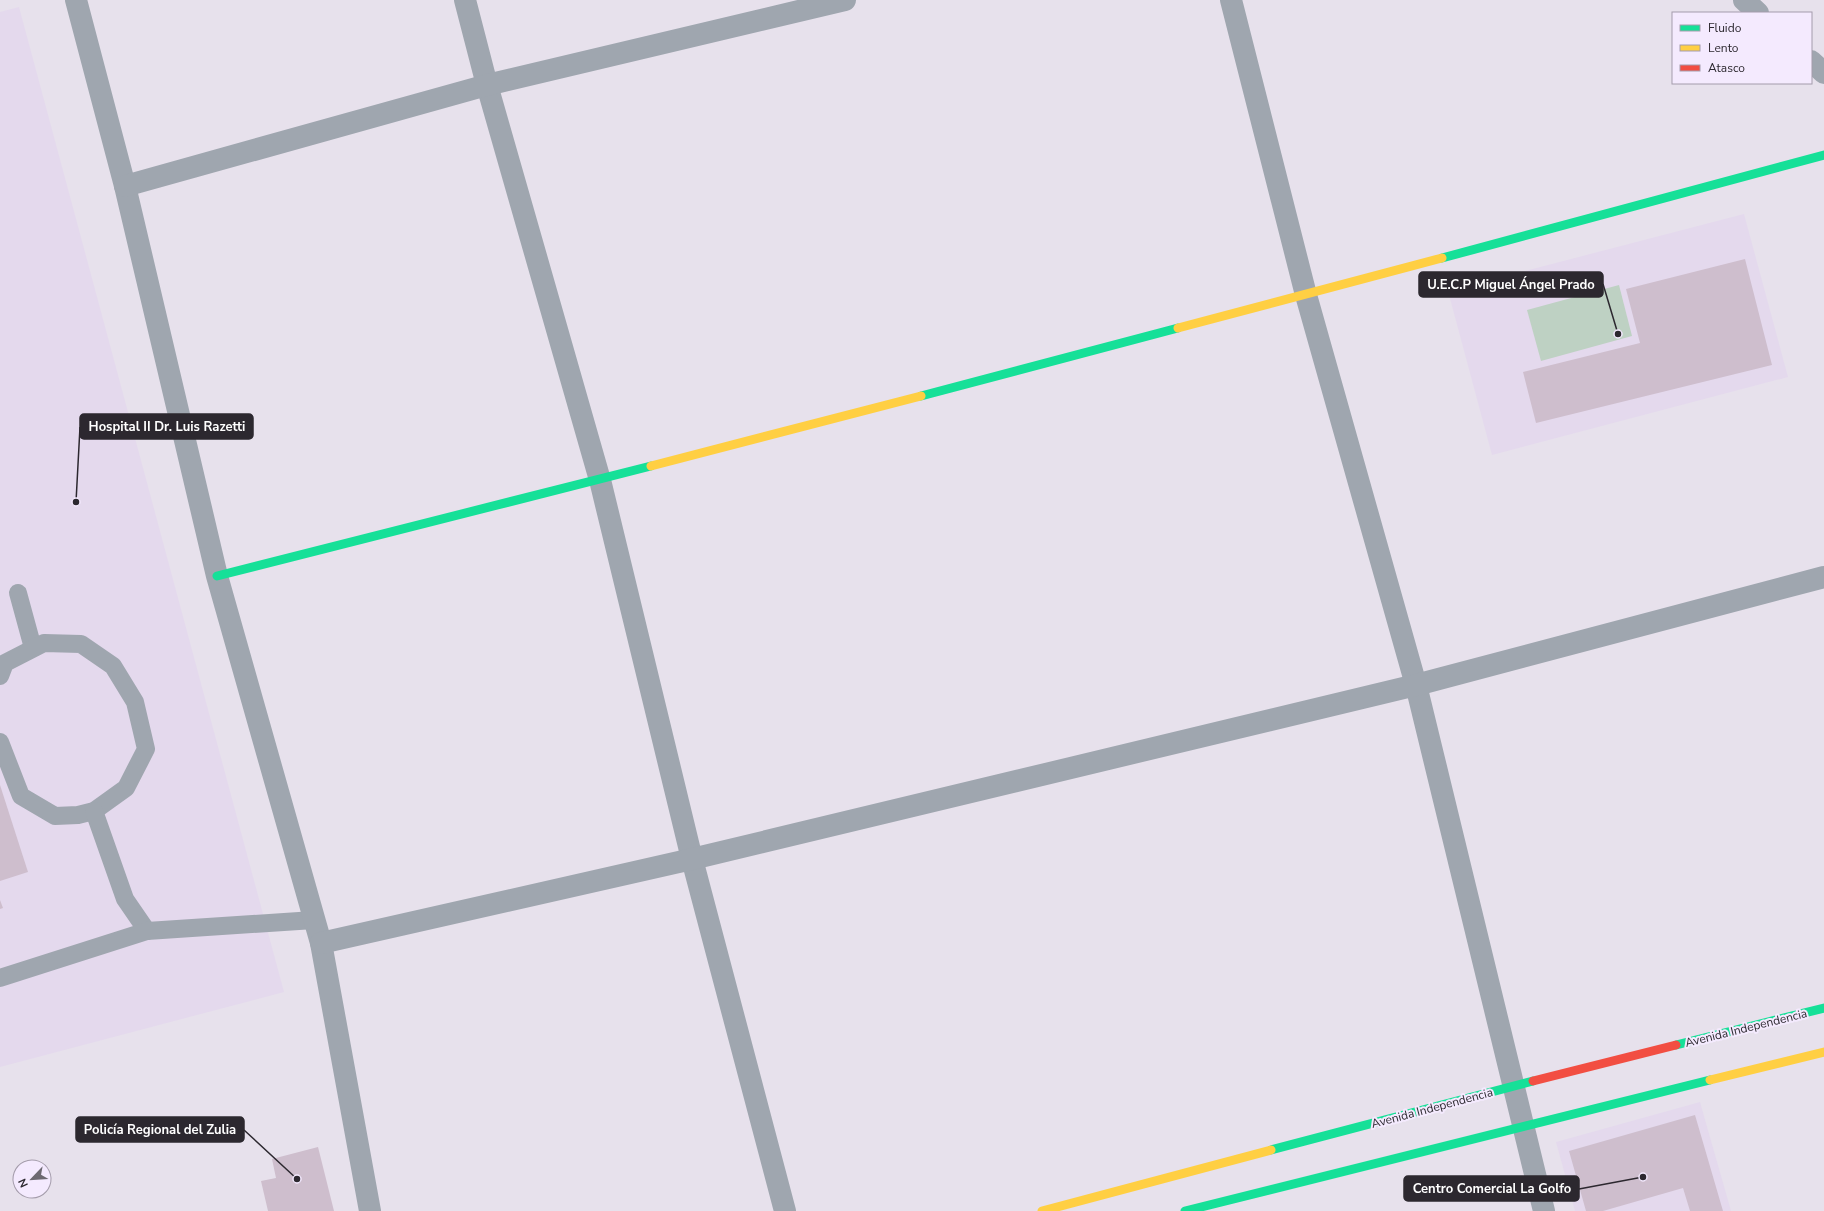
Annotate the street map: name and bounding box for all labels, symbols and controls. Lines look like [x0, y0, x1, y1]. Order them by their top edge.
legend [1672, 12, 1812, 84]
text: Fluido [1708, 20, 1742, 36]
text: Lento [1708, 40, 1739, 56]
text: Atasco [1708, 60, 1745, 76]
callout: U.E.C.P Miguel Ángel Prado [1419, 272, 1603, 297]
text: U.E.C.P Miguel Ángel Prado [1427, 276, 1595, 294]
callout: Hospital II Dr. Luis Razetti [80, 414, 253, 439]
text: Hospital II Dr. Luis Razetti [89, 418, 245, 436]
street label: Avenida Independencia [1683, 1005, 1809, 1051]
street label: Avenida Independencia [1369, 1084, 1495, 1132]
callout: Policía Regional del Zulia [76, 1117, 244, 1142]
text: Policía Regional del Zulia [84, 1121, 236, 1139]
north arrow [12, 1159, 52, 1199]
text: N [15, 1176, 32, 1190]
callout: Centro Comercial La Golfo [1404, 1176, 1579, 1201]
text: Centro Comercial La Golfo [1413, 1180, 1571, 1198]

